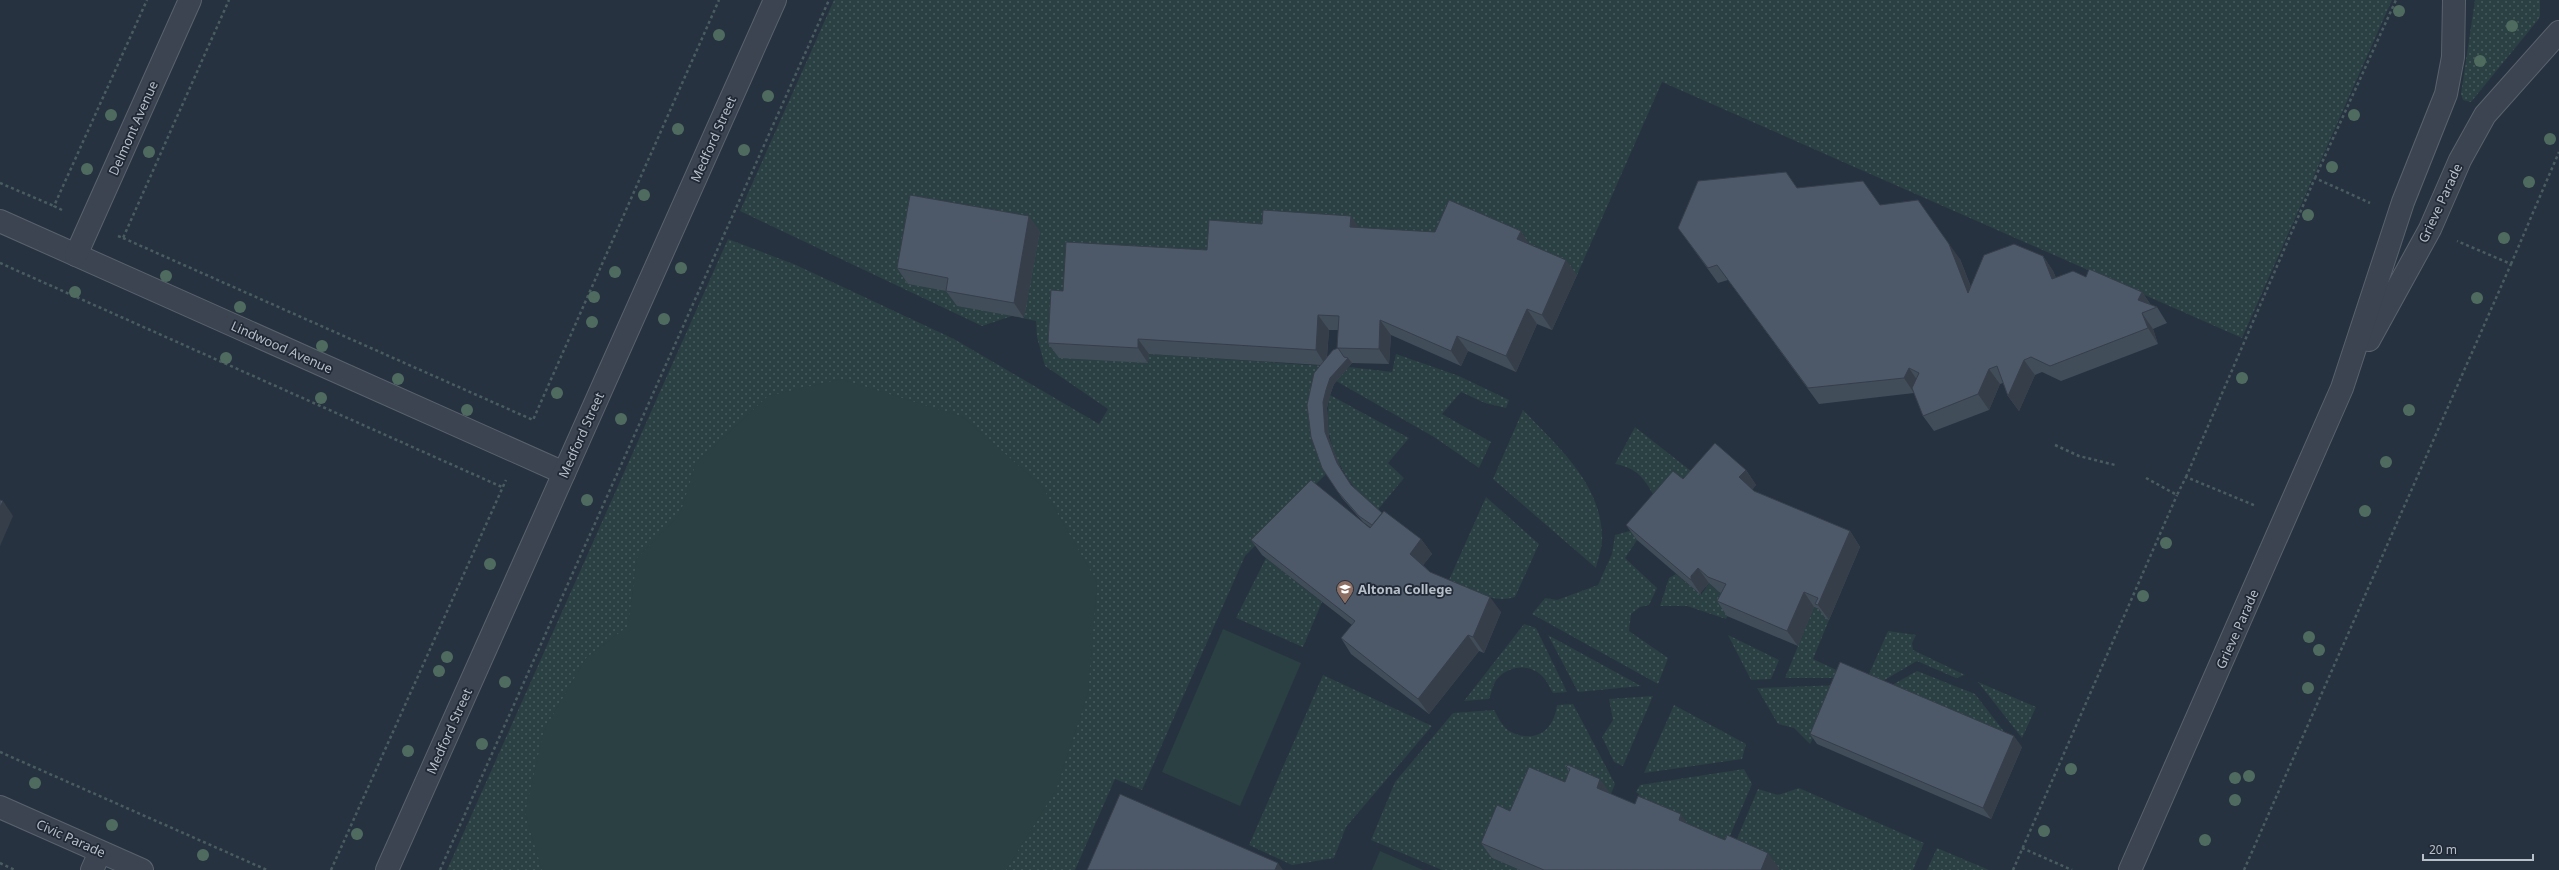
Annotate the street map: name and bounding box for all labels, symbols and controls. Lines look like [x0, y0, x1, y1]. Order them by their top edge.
street label: Delmont Avenue [104, 78, 162, 178]
street label: Medford Street [686, 93, 740, 185]
street label: Grieve Parade [2414, 160, 2466, 246]
street label: Lindwood Avenue [228, 317, 336, 377]
street label: Medford Street [554, 389, 608, 481]
school or university icon: Altona College [1335, 579, 1355, 604]
place label: Altona College [1358, 580, 1452, 598]
street label: Grieve Parade [2211, 586, 2263, 672]
street label: Medford Street [422, 685, 476, 777]
street label: Civic Parade [34, 815, 108, 861]
scale bar [2423, 836, 2533, 862]
text: 20 m [2429, 841, 2457, 858]

